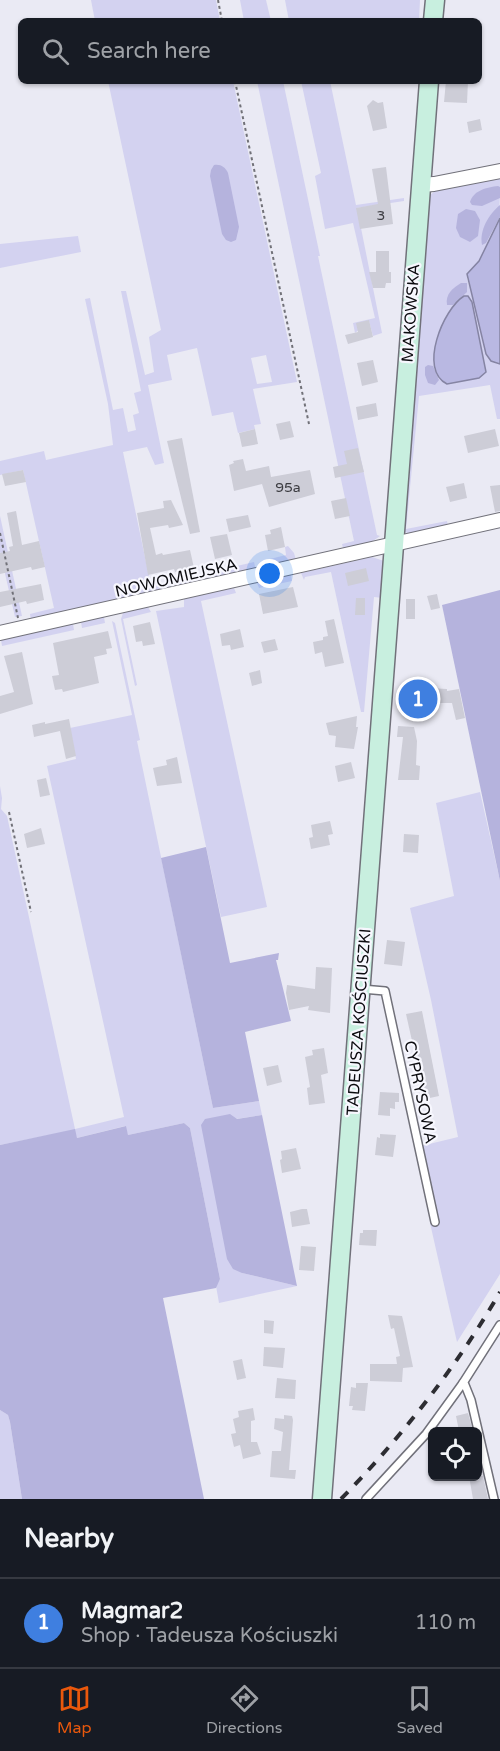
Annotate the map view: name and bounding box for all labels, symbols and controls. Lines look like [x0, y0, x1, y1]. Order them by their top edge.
search box [18, 18, 482, 84]
icon: search [39, 35, 72, 68]
text: Search here [87, 38, 211, 64]
house number: 3 [377, 207, 385, 224]
street label: MAKOWSKA [398, 263, 424, 363]
house number: 95a [275, 479, 301, 496]
street label: NOWOMIEJSKA [113, 554, 239, 602]
your location [255, 559, 284, 588]
pin: 1 [398, 676, 438, 722]
street label: TADEUSZA KOŚCIUSZKI [342, 928, 376, 1116]
street label: CYPRYSOWA [399, 1039, 441, 1145]
map controls [428, 1427, 482, 1481]
button: locate [428, 1427, 482, 1481]
text: Nearby [24, 1523, 114, 1554]
text: Magmar2 [81, 1598, 183, 1624]
text: 1 [37, 1611, 50, 1635]
text: 110 m [415, 1611, 476, 1635]
text: Shop · Tadeusza Kościuszki [81, 1624, 338, 1648]
tab: Map [57, 1682, 92, 1738]
tab: Directions [206, 1682, 282, 1738]
tab: Saved [397, 1682, 443, 1738]

